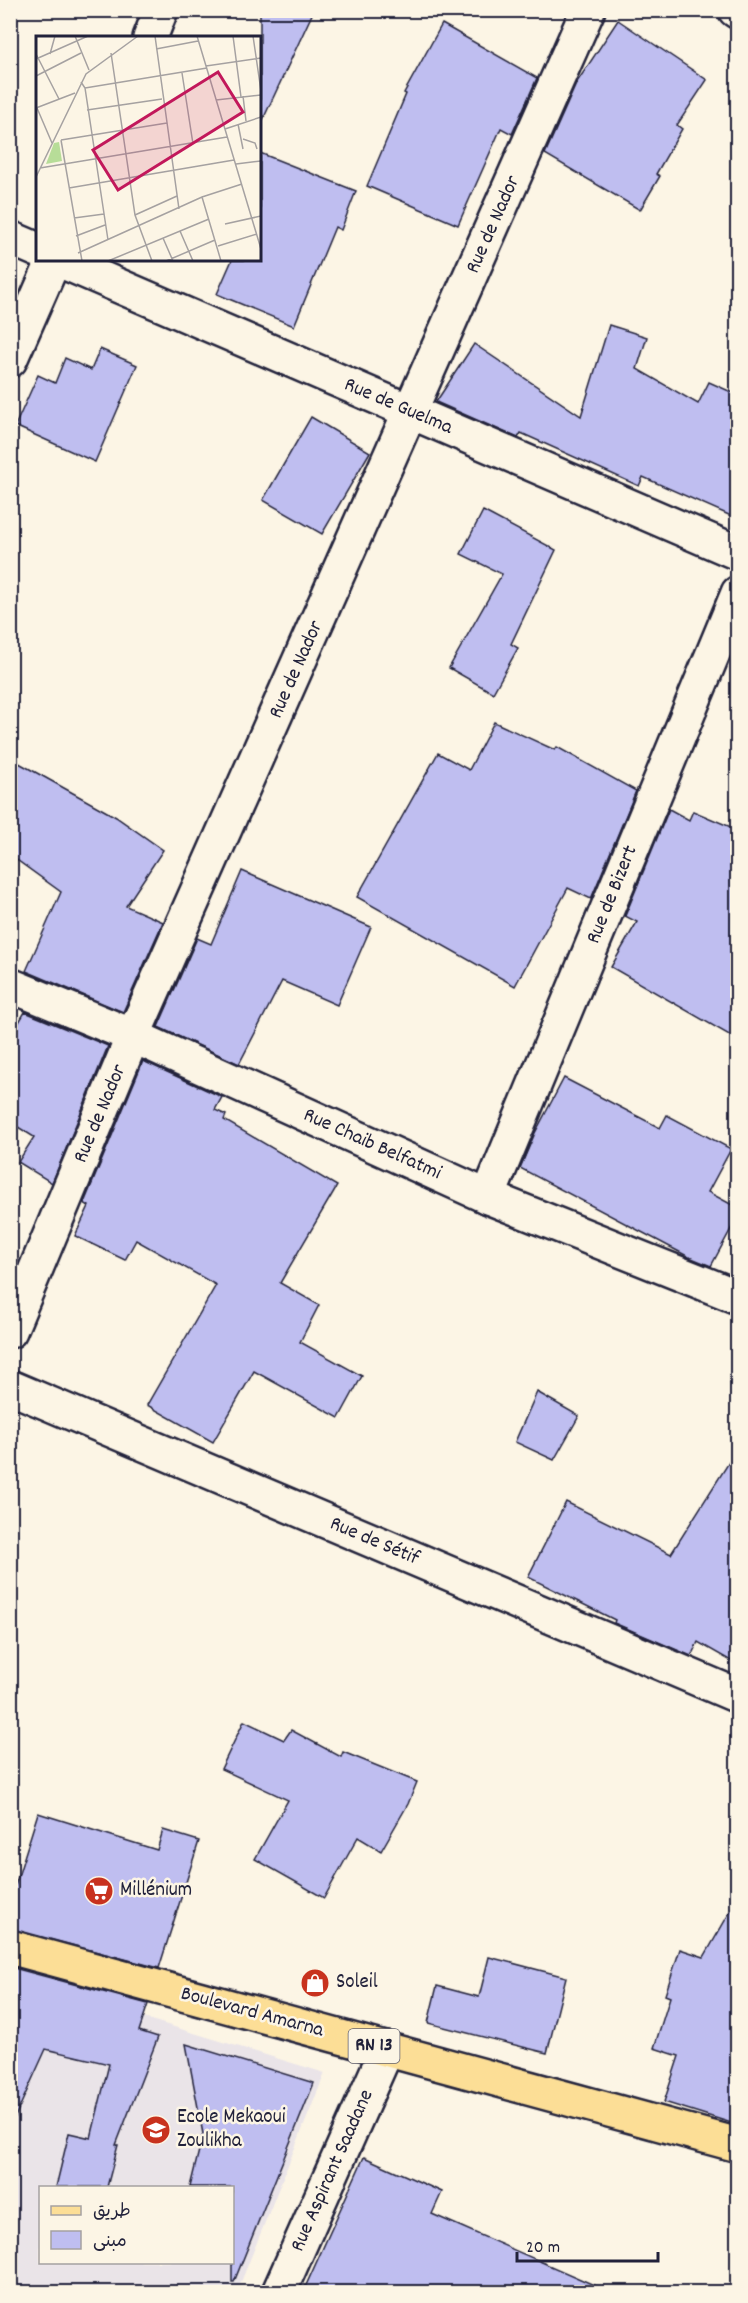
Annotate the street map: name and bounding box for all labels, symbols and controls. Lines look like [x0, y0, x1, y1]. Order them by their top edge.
inset map [36, 36, 261, 261]
street label: Rue de Nador [459, 171, 529, 279]
street label: Rue de Guelma [339, 371, 458, 444]
street label: Rue de Nador [262, 616, 332, 724]
street label: Rue de Bizert [580, 841, 646, 949]
street label: Rue de Nador [67, 1060, 135, 1168]
street label: Rue Chaib Belfatmi [298, 1101, 446, 1189]
street label: Rue de Sétif [325, 1510, 424, 1575]
supermarket icon: Millénium [83, 1875, 115, 1907]
place label: Millénium [120, 1876, 192, 1906]
shop icon: Soleil [299, 1967, 331, 1999]
place label: Soleil [336, 1968, 378, 1998]
street label: Boulevard Amarna [177, 1980, 328, 2047]
road number: RN 13 [348, 2029, 400, 2063]
street label: Rue Aspirant Saadane [284, 2085, 382, 2257]
place label: Ecole Mekaoui Zoulikha [177, 2103, 286, 2157]
school or university icon: Ecole Mekaoui Zoulikha [140, 2114, 172, 2146]
legend [39, 2186, 234, 2264]
text: طريق [93, 2200, 131, 2225]
scale bar [517, 2225, 658, 2263]
text: مبنى [93, 2230, 127, 2255]
text: 20 m [526, 2236, 560, 2261]

